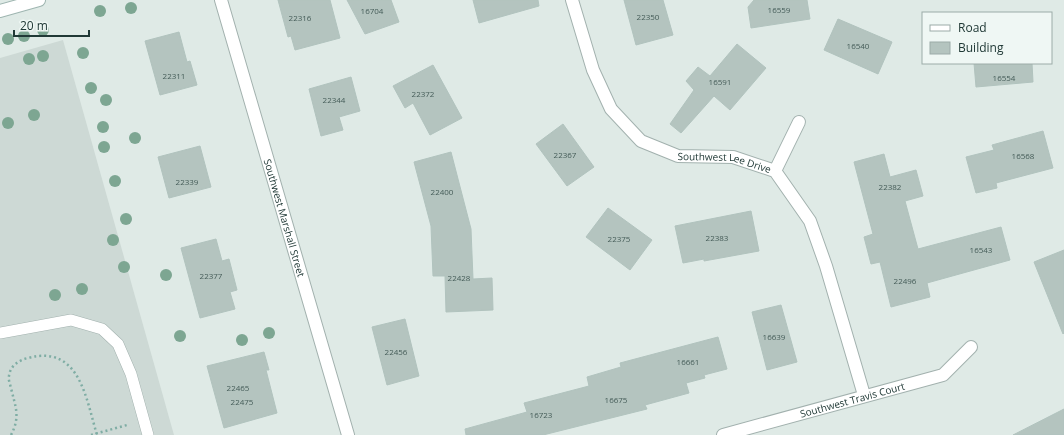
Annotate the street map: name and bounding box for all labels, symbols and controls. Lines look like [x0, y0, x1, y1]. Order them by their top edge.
house number: 16559 [768, 4, 791, 15]
house number: 16704 [361, 5, 384, 16]
house number: 22350 [637, 11, 660, 22]
scale bar [14, 12, 89, 38]
house number: 22316 [289, 12, 312, 23]
legend [922, 12, 1052, 64]
text: 20 m [20, 17, 48, 34]
text: Road [958, 19, 987, 36]
text: Building [958, 39, 1004, 56]
house number: 16540 [847, 40, 870, 51]
house number: 22311 [163, 70, 185, 81]
house number: 16554 [993, 72, 1016, 83]
house number: 16591 [709, 76, 731, 87]
house number: 22372 [412, 88, 435, 99]
house number: 22344 [323, 94, 346, 105]
house number: 22367 [554, 149, 577, 160]
street label: Southwest Lee Drive [677, 149, 773, 176]
house number: 16568 [1012, 150, 1035, 161]
street label: Southwest Marshall Street [261, 157, 309, 279]
house number: 22339 [176, 176, 199, 187]
house number: 22382 [879, 181, 902, 192]
house number: 22400 [431, 186, 454, 197]
house number: 22383 [706, 232, 729, 243]
house number: 22375 [608, 233, 631, 244]
house number: 16543 [970, 244, 993, 255]
house number: 22377 [200, 270, 223, 281]
house number: 22428 [448, 272, 471, 283]
house number: 22496 [894, 275, 917, 286]
house number: 16639 [763, 331, 786, 342]
house number: 22456 [385, 346, 408, 357]
house number: 16661 [677, 356, 699, 367]
street label: Southwest Travis Court [798, 379, 907, 421]
house number: 22465 [227, 382, 250, 393]
house number: 16675 [605, 394, 628, 405]
house number: 22475 [231, 396, 254, 407]
house number: 16723 [530, 409, 553, 420]

